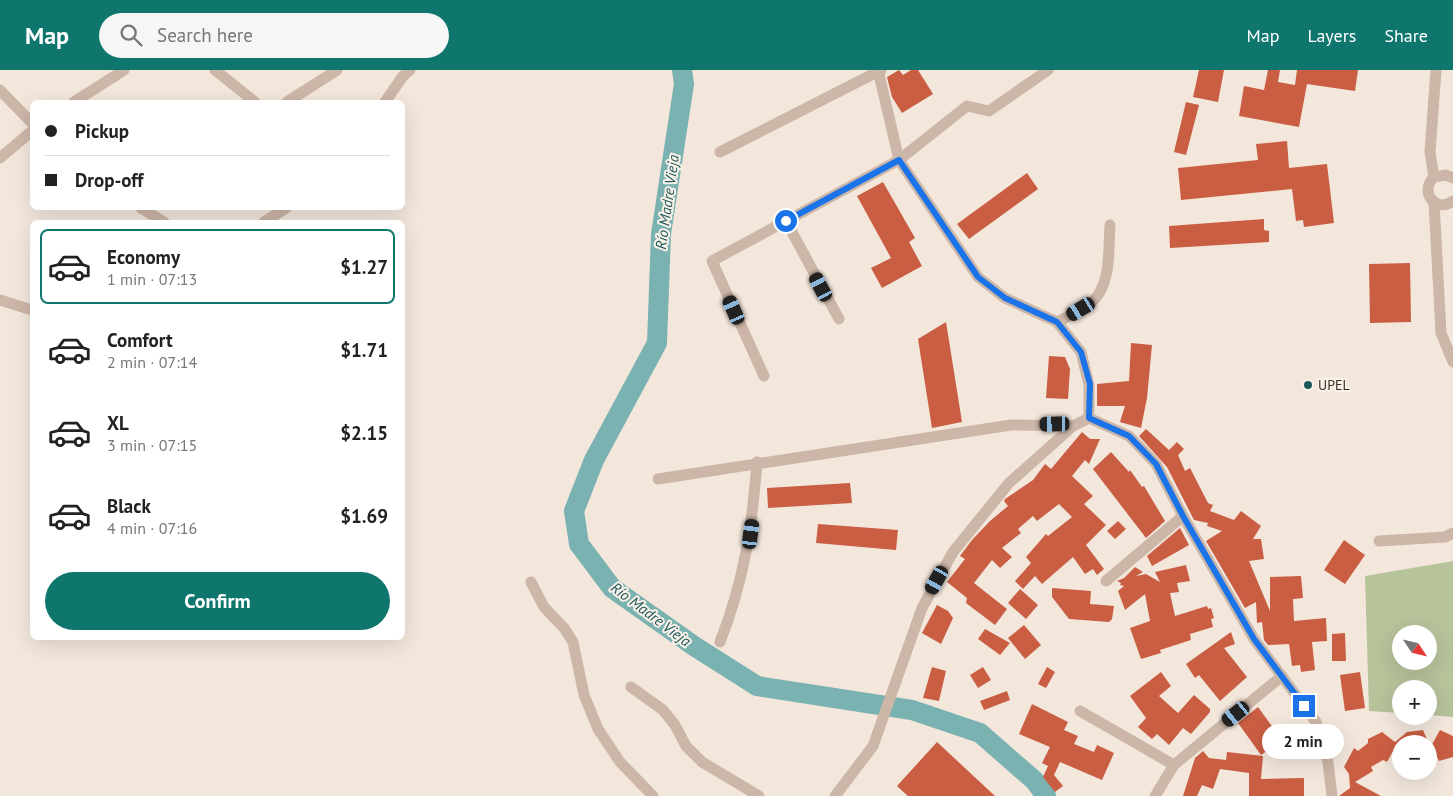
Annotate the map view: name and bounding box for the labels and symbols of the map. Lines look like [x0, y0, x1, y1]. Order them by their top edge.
water label: Río Madre Vieja [651, 153, 683, 250]
route start [775, 210, 797, 232]
car [807, 270, 834, 304]
car [721, 293, 746, 327]
car [1064, 295, 1097, 323]
place label: UPEL [1318, 376, 1350, 394]
marker: UPEL [1302, 379, 1314, 391]
car [1039, 416, 1070, 432]
car [741, 518, 760, 550]
car [923, 563, 950, 597]
water label: Río Madre Vieja [607, 578, 695, 651]
north arrow [1392, 625, 1438, 670]
route end [1293, 695, 1315, 717]
car [1219, 699, 1252, 729]
callout: 2 min [1263, 724, 1345, 758]

